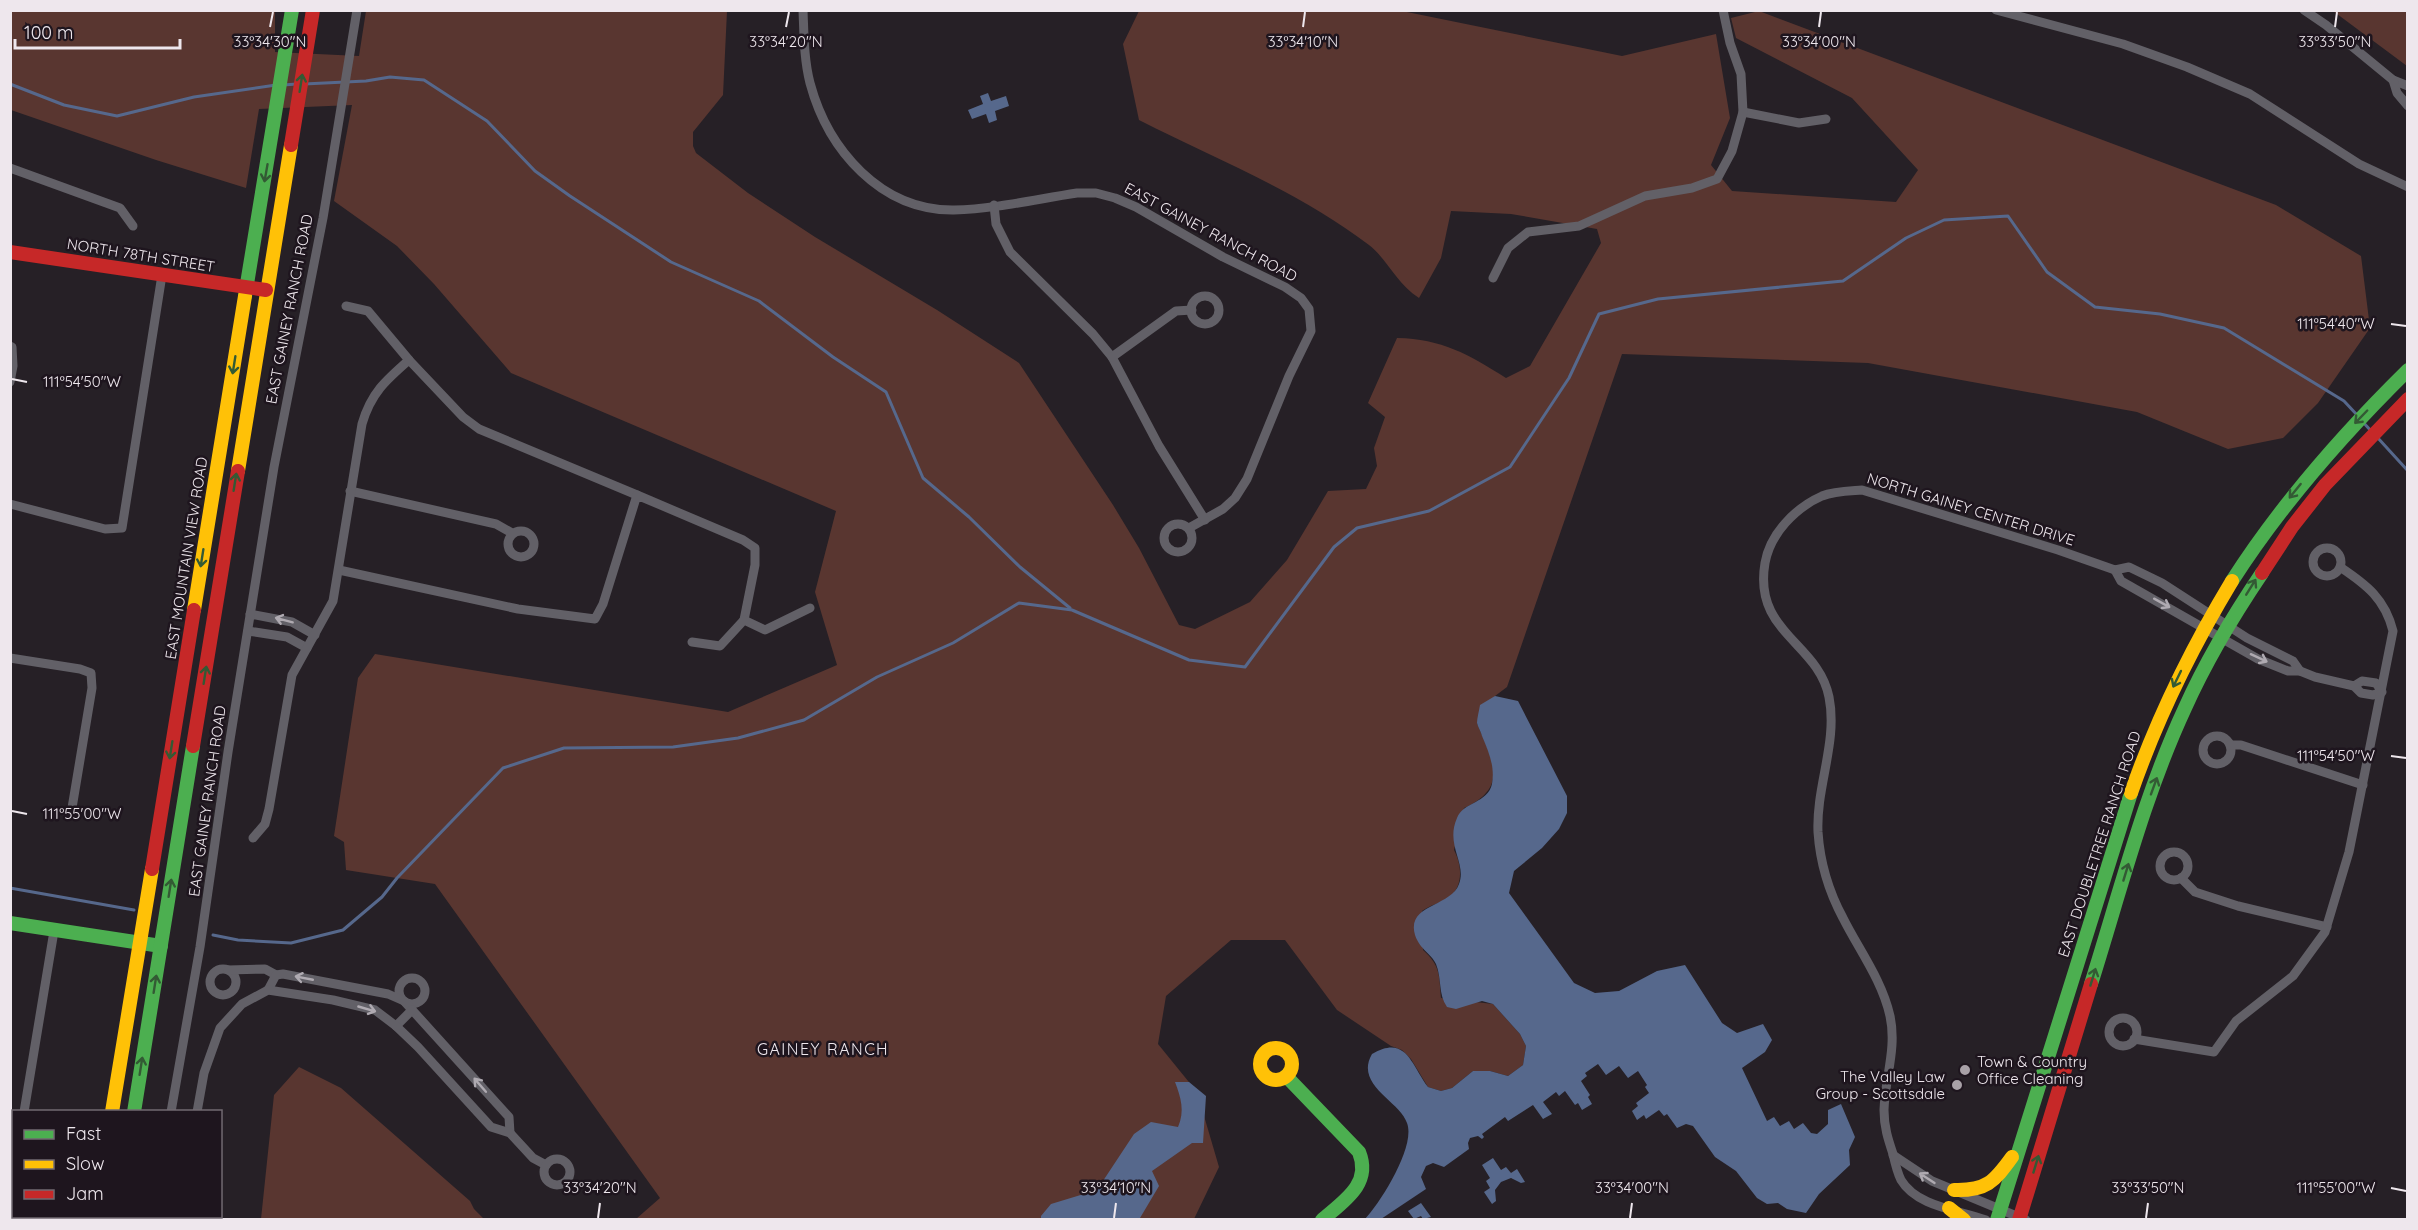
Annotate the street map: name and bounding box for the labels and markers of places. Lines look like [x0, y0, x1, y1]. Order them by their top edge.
place label: Town & Country Office Cleaning [1977, 1052, 2087, 1088]
marker: Town & Country Office Cleaning [1958, 1063, 1972, 1077]
place label: The Valley Law Group - Scottsdale [1816, 1067, 1945, 1103]
marker: The Valley Law Group - Scottsdale [1950, 1078, 1964, 1092]

